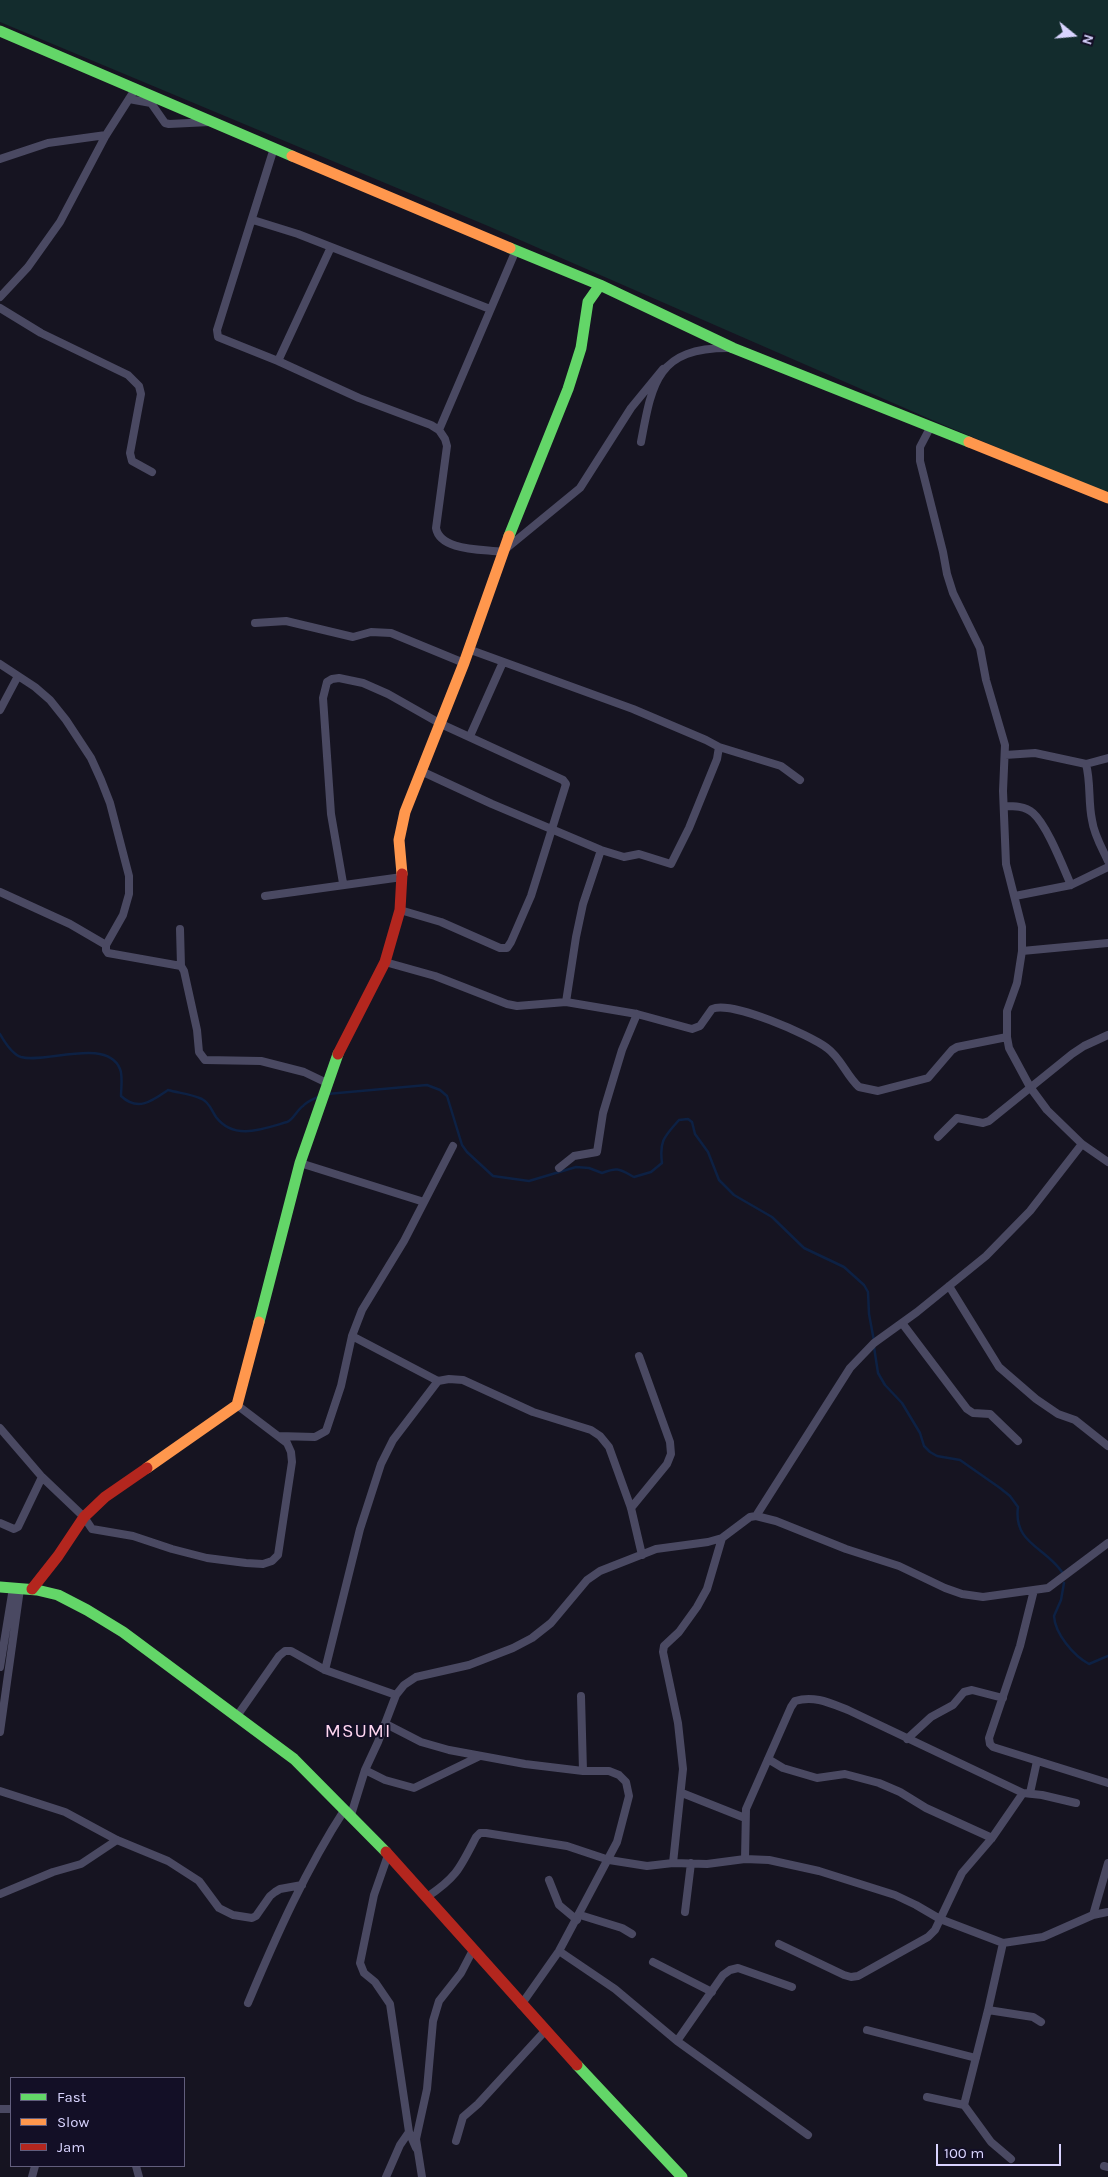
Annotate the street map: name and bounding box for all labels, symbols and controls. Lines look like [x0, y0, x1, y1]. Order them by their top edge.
north arrow [1048, 10, 1098, 60]
text: N [1078, 32, 1097, 47]
district label: MSUMI [324, 1721, 392, 1743]
legend [10, 2077, 185, 2167]
text: Fast [57, 2088, 86, 2106]
text: Slow [57, 2113, 89, 2131]
scale bar [938, 2134, 1063, 2166]
text: Jam [57, 2138, 85, 2156]
text: 100 m [944, 2144, 984, 2162]

